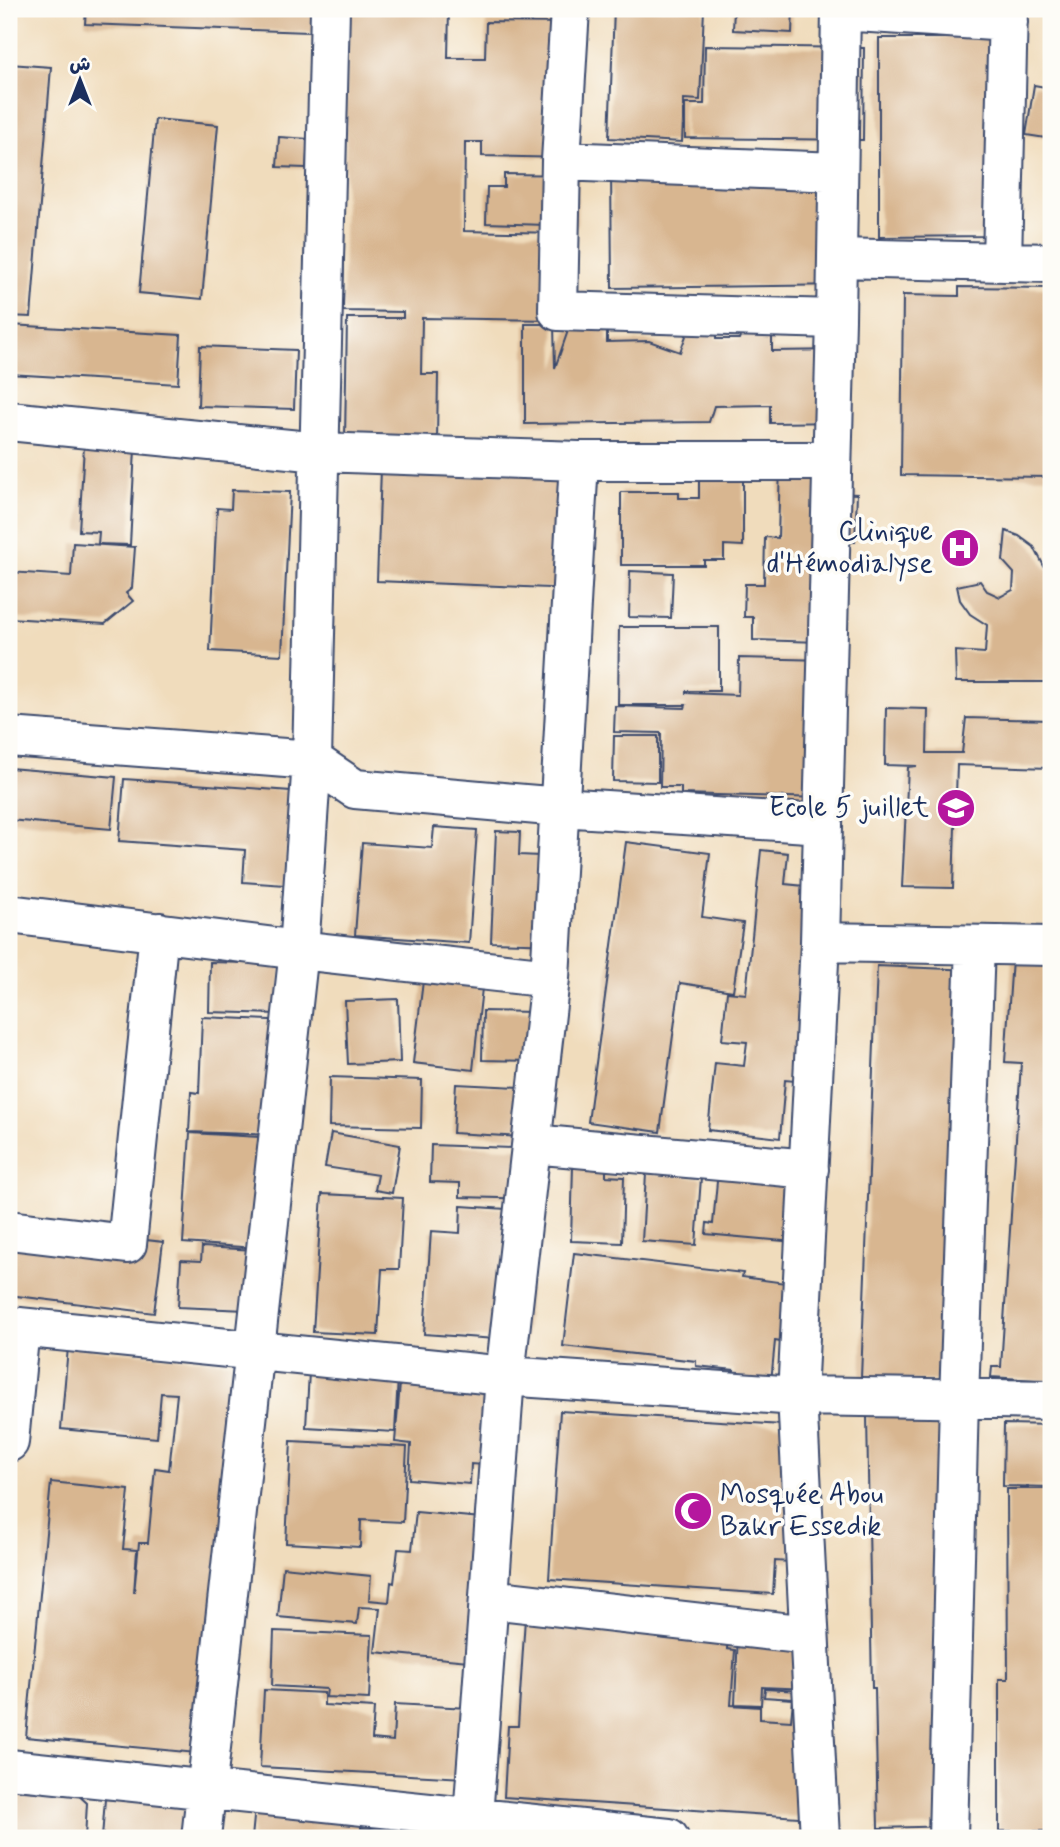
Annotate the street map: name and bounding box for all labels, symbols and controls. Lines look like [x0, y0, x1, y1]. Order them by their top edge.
north arrow [46, 46, 116, 116]
text: ش [70, 52, 91, 77]
place label: Clinique d'Hémodialyse [767, 514, 933, 583]
hospital icon: Clinique d'Hémodialyse [939, 527, 981, 569]
school or university icon: Ecole 5 juillet [935, 787, 977, 829]
place label: Ecole 5 juillet [769, 790, 930, 827]
place label: Mosquée Abou Bakr Essedik [720, 1477, 883, 1546]
mosque icon: Mosquée Abou Bakr Essedik [672, 1490, 714, 1532]

